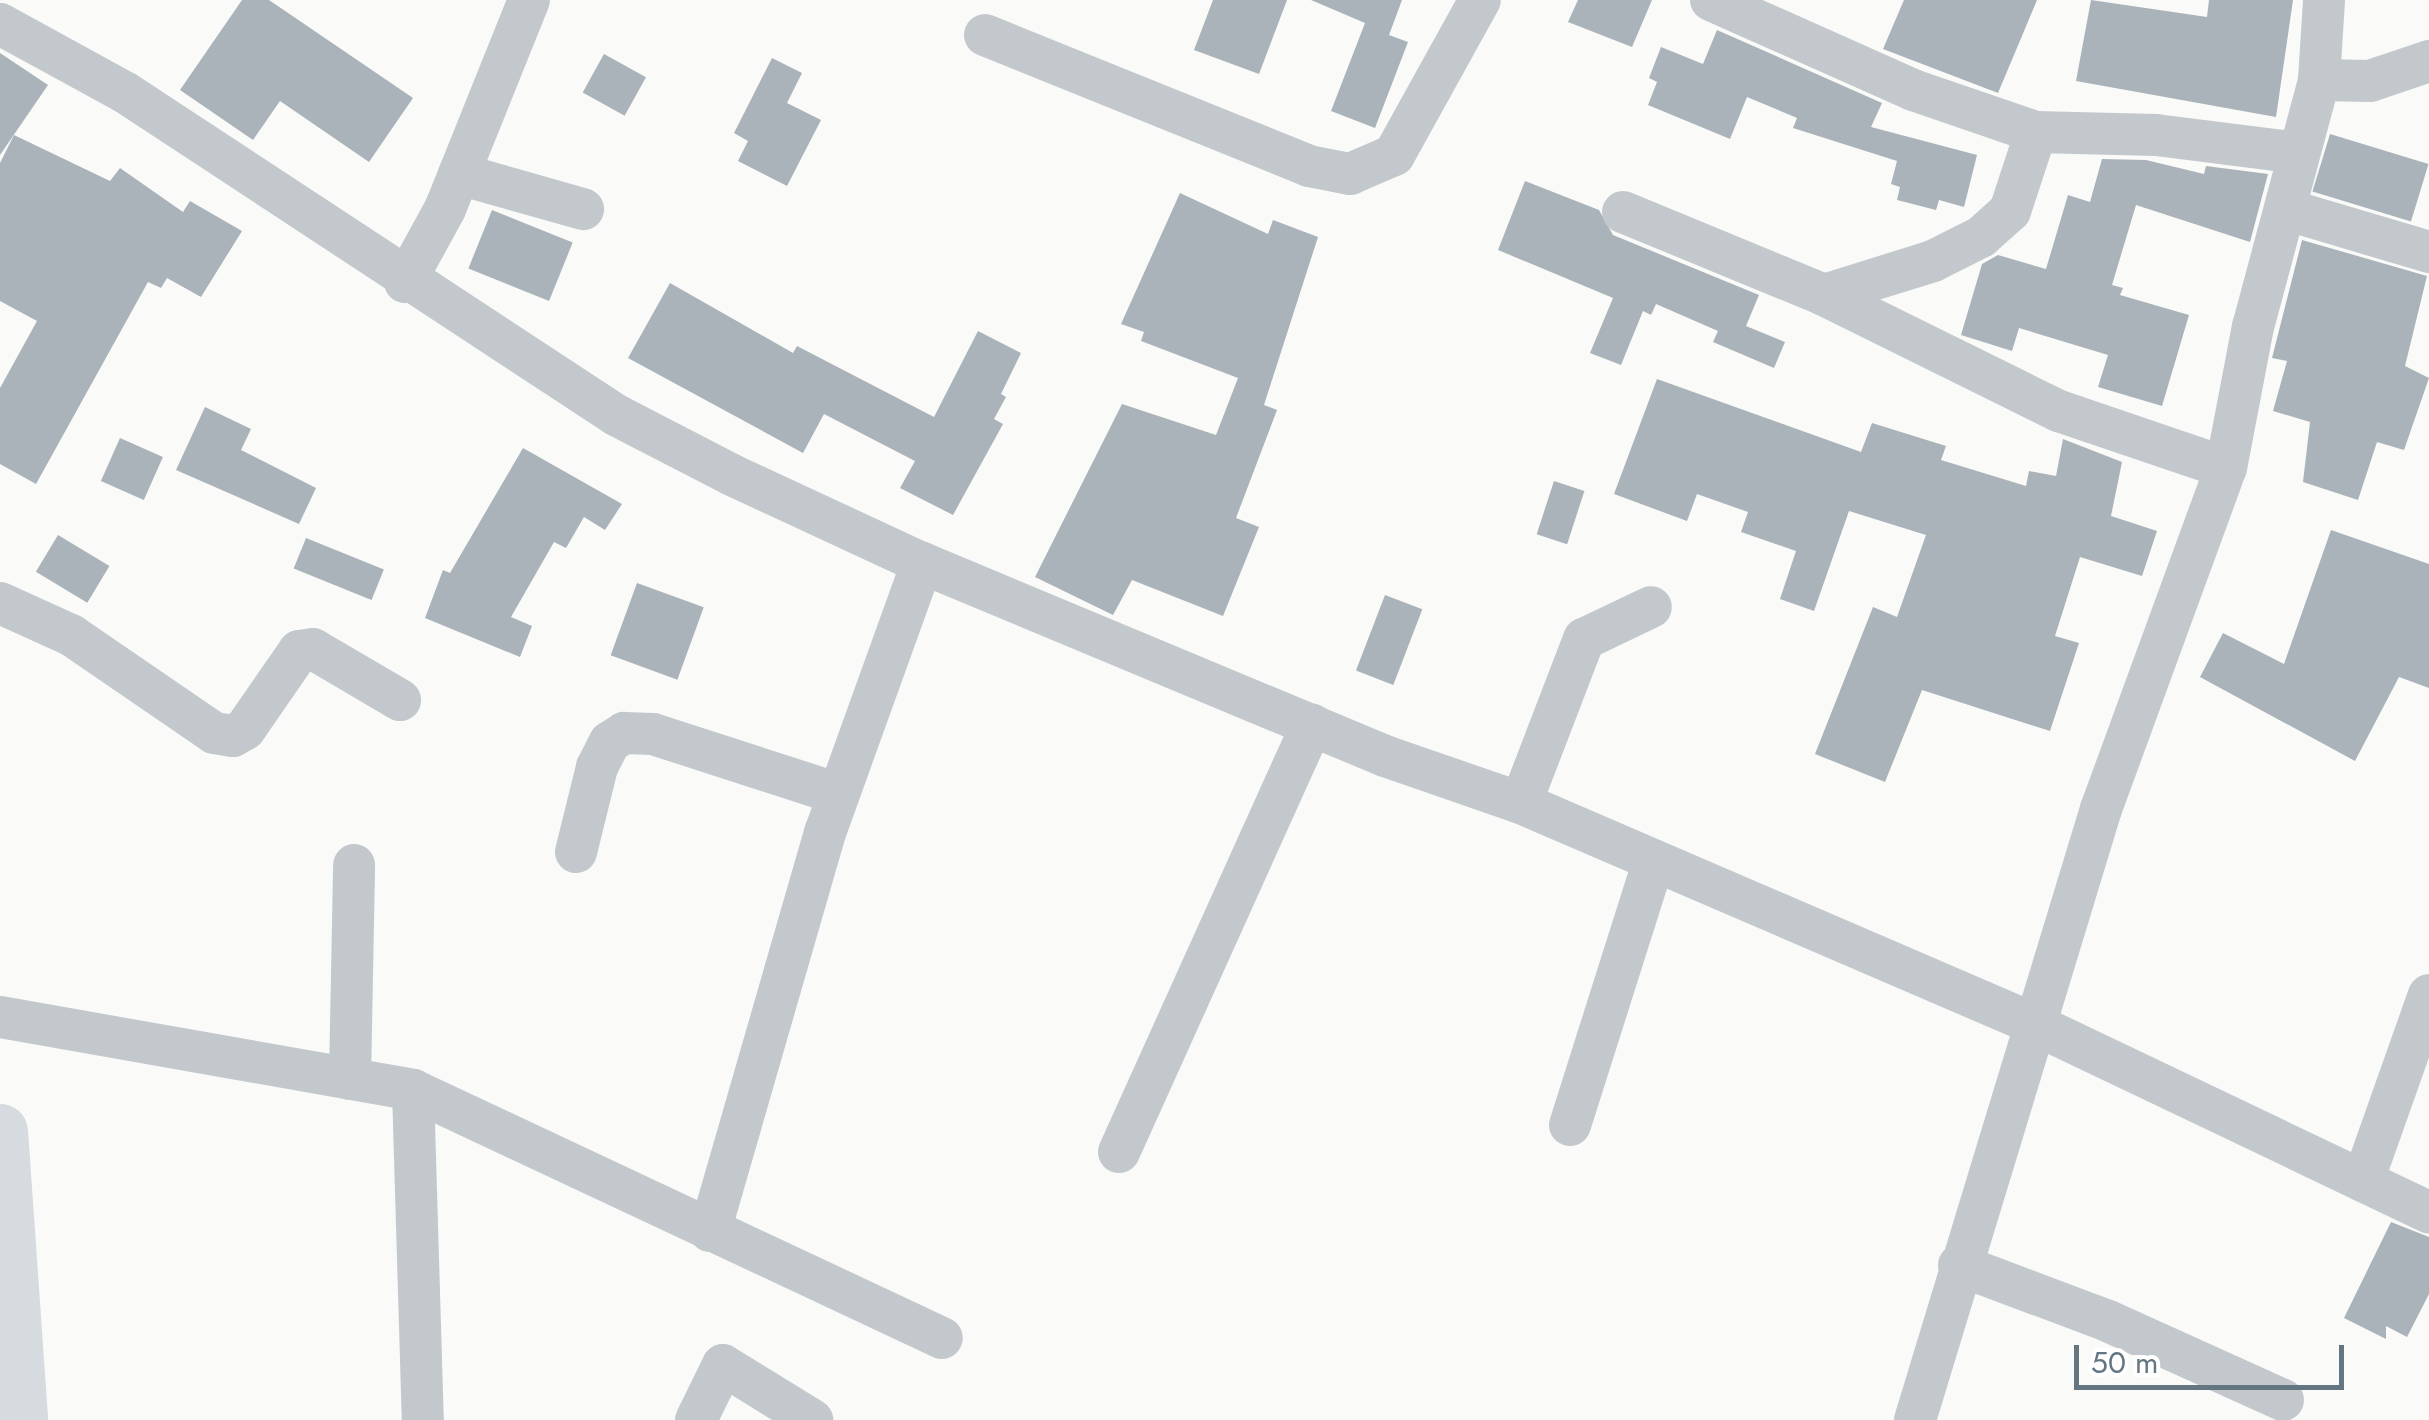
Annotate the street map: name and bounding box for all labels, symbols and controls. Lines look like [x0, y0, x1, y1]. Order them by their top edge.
scale bar [2079, 1325, 2349, 1387]
text: 50 m [2091, 1341, 2158, 1384]

